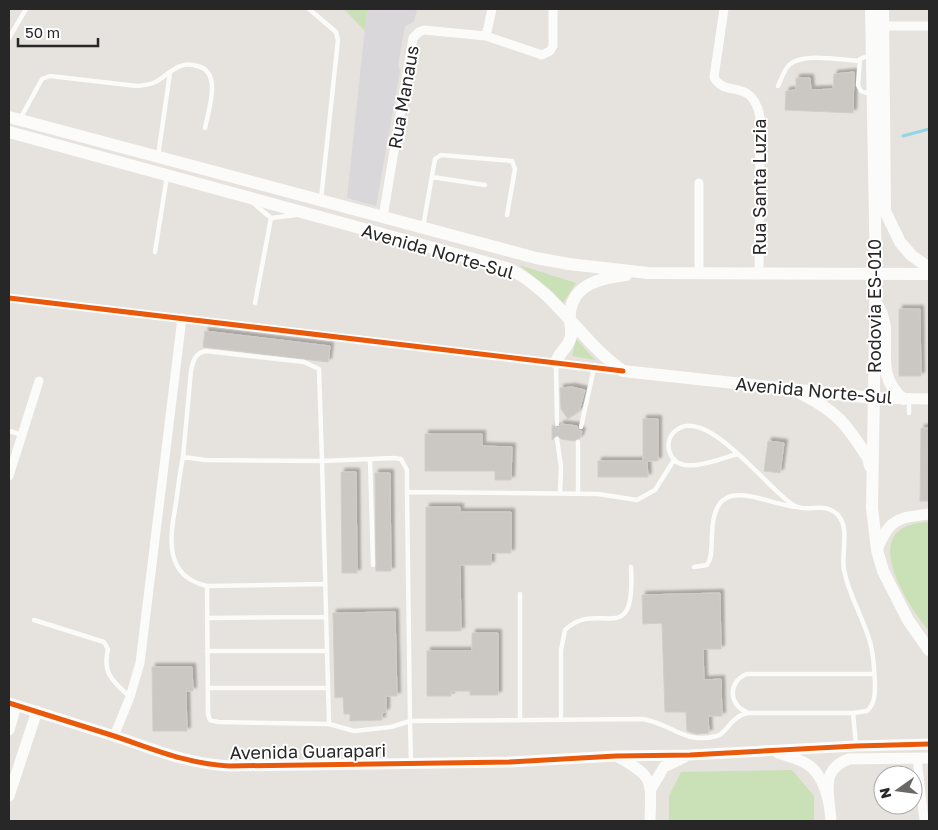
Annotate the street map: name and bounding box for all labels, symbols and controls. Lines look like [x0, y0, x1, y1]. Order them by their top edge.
scale bar [18, 15, 98, 47]
text: 50 m [25, 23, 60, 41]
street label: Rua Manaus [383, 44, 423, 150]
street label: Rua Santa Luzia [748, 119, 770, 255]
street label: Avenida Norte-Sul [359, 219, 517, 283]
street label: Rodovia ES-010 [863, 239, 885, 373]
street label: Avenida Norte-Sul [735, 372, 894, 408]
street label: Avenida Guarapari [230, 739, 386, 763]
north arrow [873, 765, 923, 815]
text: N [875, 786, 894, 800]

